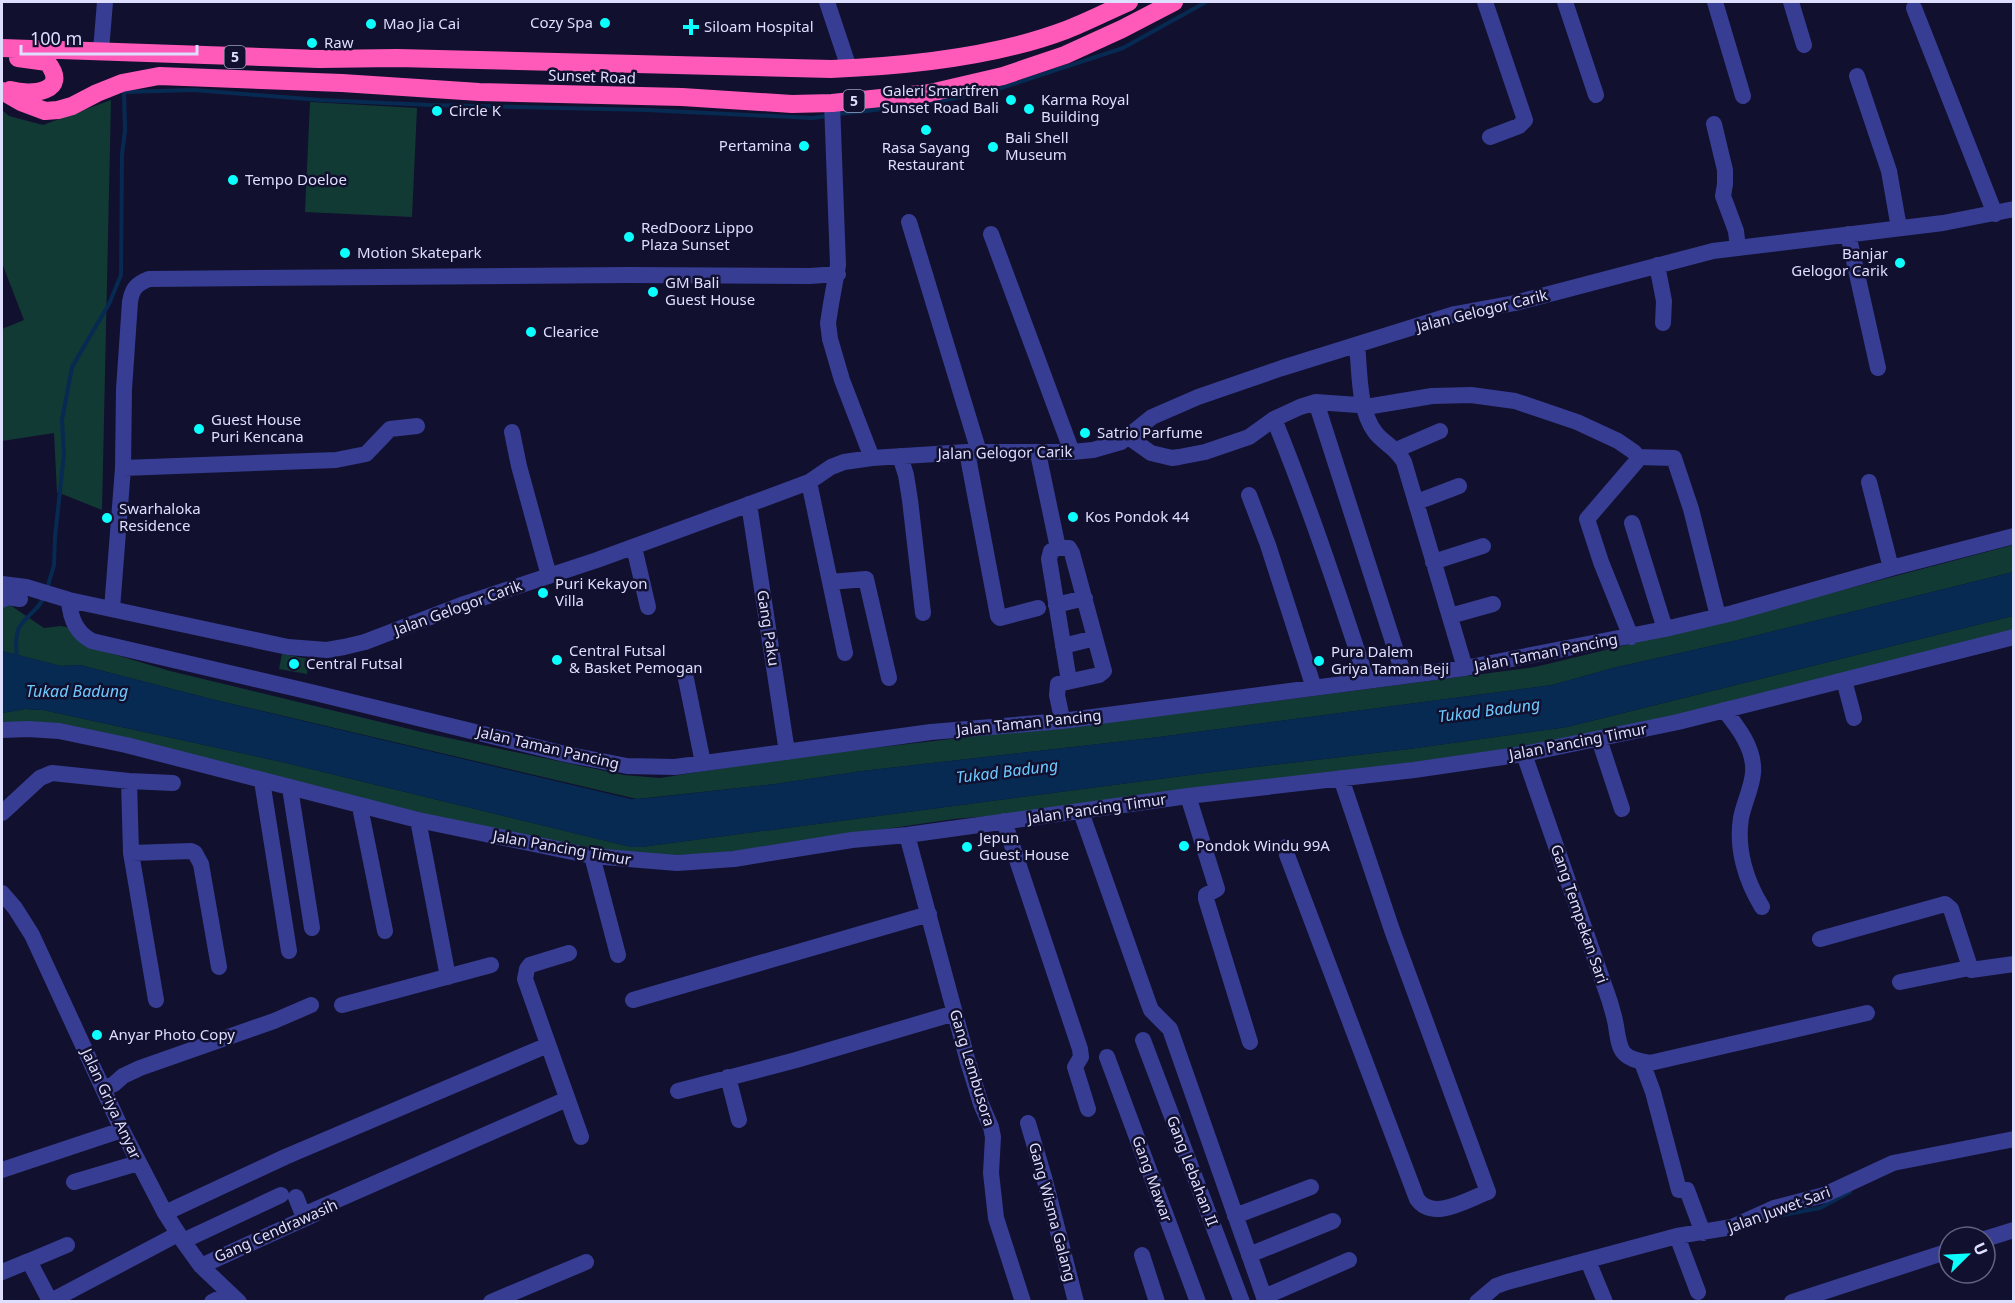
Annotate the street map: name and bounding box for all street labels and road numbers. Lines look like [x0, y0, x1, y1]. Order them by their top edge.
road number: 5 [224, 46, 246, 68]
street label: Sunset Road [548, 64, 636, 88]
road number: 5 [844, 90, 864, 112]
street label: Jalan Gelogor Carik [1412, 284, 1550, 337]
street label: Jalan Gelogor Carik [935, 441, 1072, 463]
street label: Jalan Gelogor Carik [389, 575, 524, 640]
street label: Gang Paku [753, 588, 785, 667]
street label: Jalan Taman Pancing [1471, 628, 1619, 676]
street label: Jalan Taman Pancing [954, 704, 1102, 740]
street label: Jalan Pancing Timur [1505, 718, 1648, 765]
street label: Jalan Taman Pancing [473, 720, 621, 773]
street label: Jalan Pancing Timur [1024, 788, 1168, 828]
street label: Jalan Pancing Timur [490, 825, 633, 869]
street label: Gang Tempekan Sari [1547, 842, 1613, 986]
street label: Gang Lembusora [946, 1007, 1000, 1129]
street label: Jalan Griya Anyar [77, 1043, 146, 1162]
street label: Gang Lebahan II [1163, 1113, 1223, 1229]
street label: Gang Mawar [1128, 1133, 1178, 1224]
street label: Gang Wisma Galang [1025, 1140, 1081, 1283]
street label: Jalan Juwet Sari [1723, 1181, 1833, 1238]
street label: Gang Cendrawasih [211, 1194, 340, 1266]

